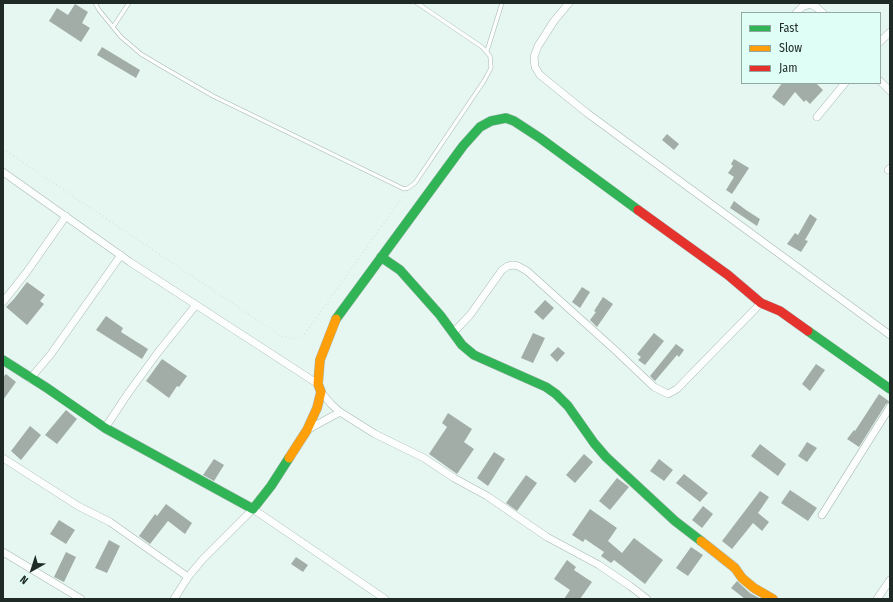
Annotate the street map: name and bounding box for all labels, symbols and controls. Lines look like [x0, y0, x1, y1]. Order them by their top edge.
legend [741, 12, 881, 84]
text: Fast [779, 21, 798, 35]
text: Slow [779, 41, 802, 55]
text: Jam [779, 61, 797, 75]
north arrow [12, 550, 52, 590]
text: N [17, 573, 31, 587]

